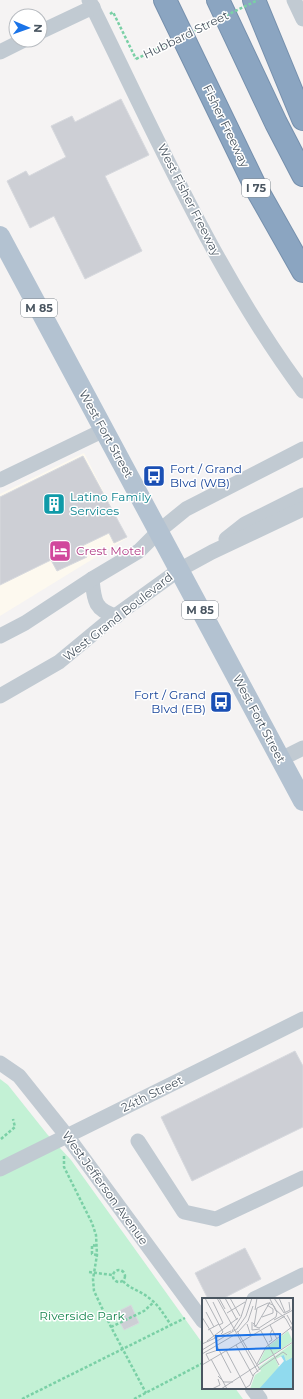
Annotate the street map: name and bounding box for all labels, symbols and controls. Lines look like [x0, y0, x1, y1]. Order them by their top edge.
street label: Hubbard Street [141, 7, 231, 62]
north arrow [8, 8, 48, 48]
text: N [31, 24, 45, 33]
street label: Fisher Freeway [200, 82, 253, 170]
street label: West Fisher Freeway [155, 141, 224, 259]
road number: I 75 [242, 179, 270, 197]
road number: M 85 [21, 299, 57, 317]
street label: West Fort Street [76, 387, 137, 480]
place label: Fort / Grand Blvd (WB) [170, 461, 242, 490]
bus stop icon: Fort / Grand Blvd (WB) [141, 463, 167, 489]
place label: Latino Family Services [70, 489, 152, 518]
building icon: Latino Family Services [41, 491, 67, 517]
hotel icon: Crest Motel [47, 538, 73, 564]
place label: Crest Motel [76, 543, 144, 558]
street label: West Grand Boulevard [60, 569, 176, 664]
road number: M 85 [182, 601, 218, 619]
street label: West Fort Street [230, 672, 289, 766]
place label: Fort / Grand Blvd (EB) [134, 687, 206, 716]
bus stop icon: Fort / Grand Blvd (EB) [208, 689, 234, 715]
street label: 24th Street [118, 1072, 185, 1115]
street label: West Jefferson Avenue [59, 1128, 152, 1248]
inset map [202, 1298, 293, 1389]
park label: Riverside Park [39, 1308, 125, 1323]

